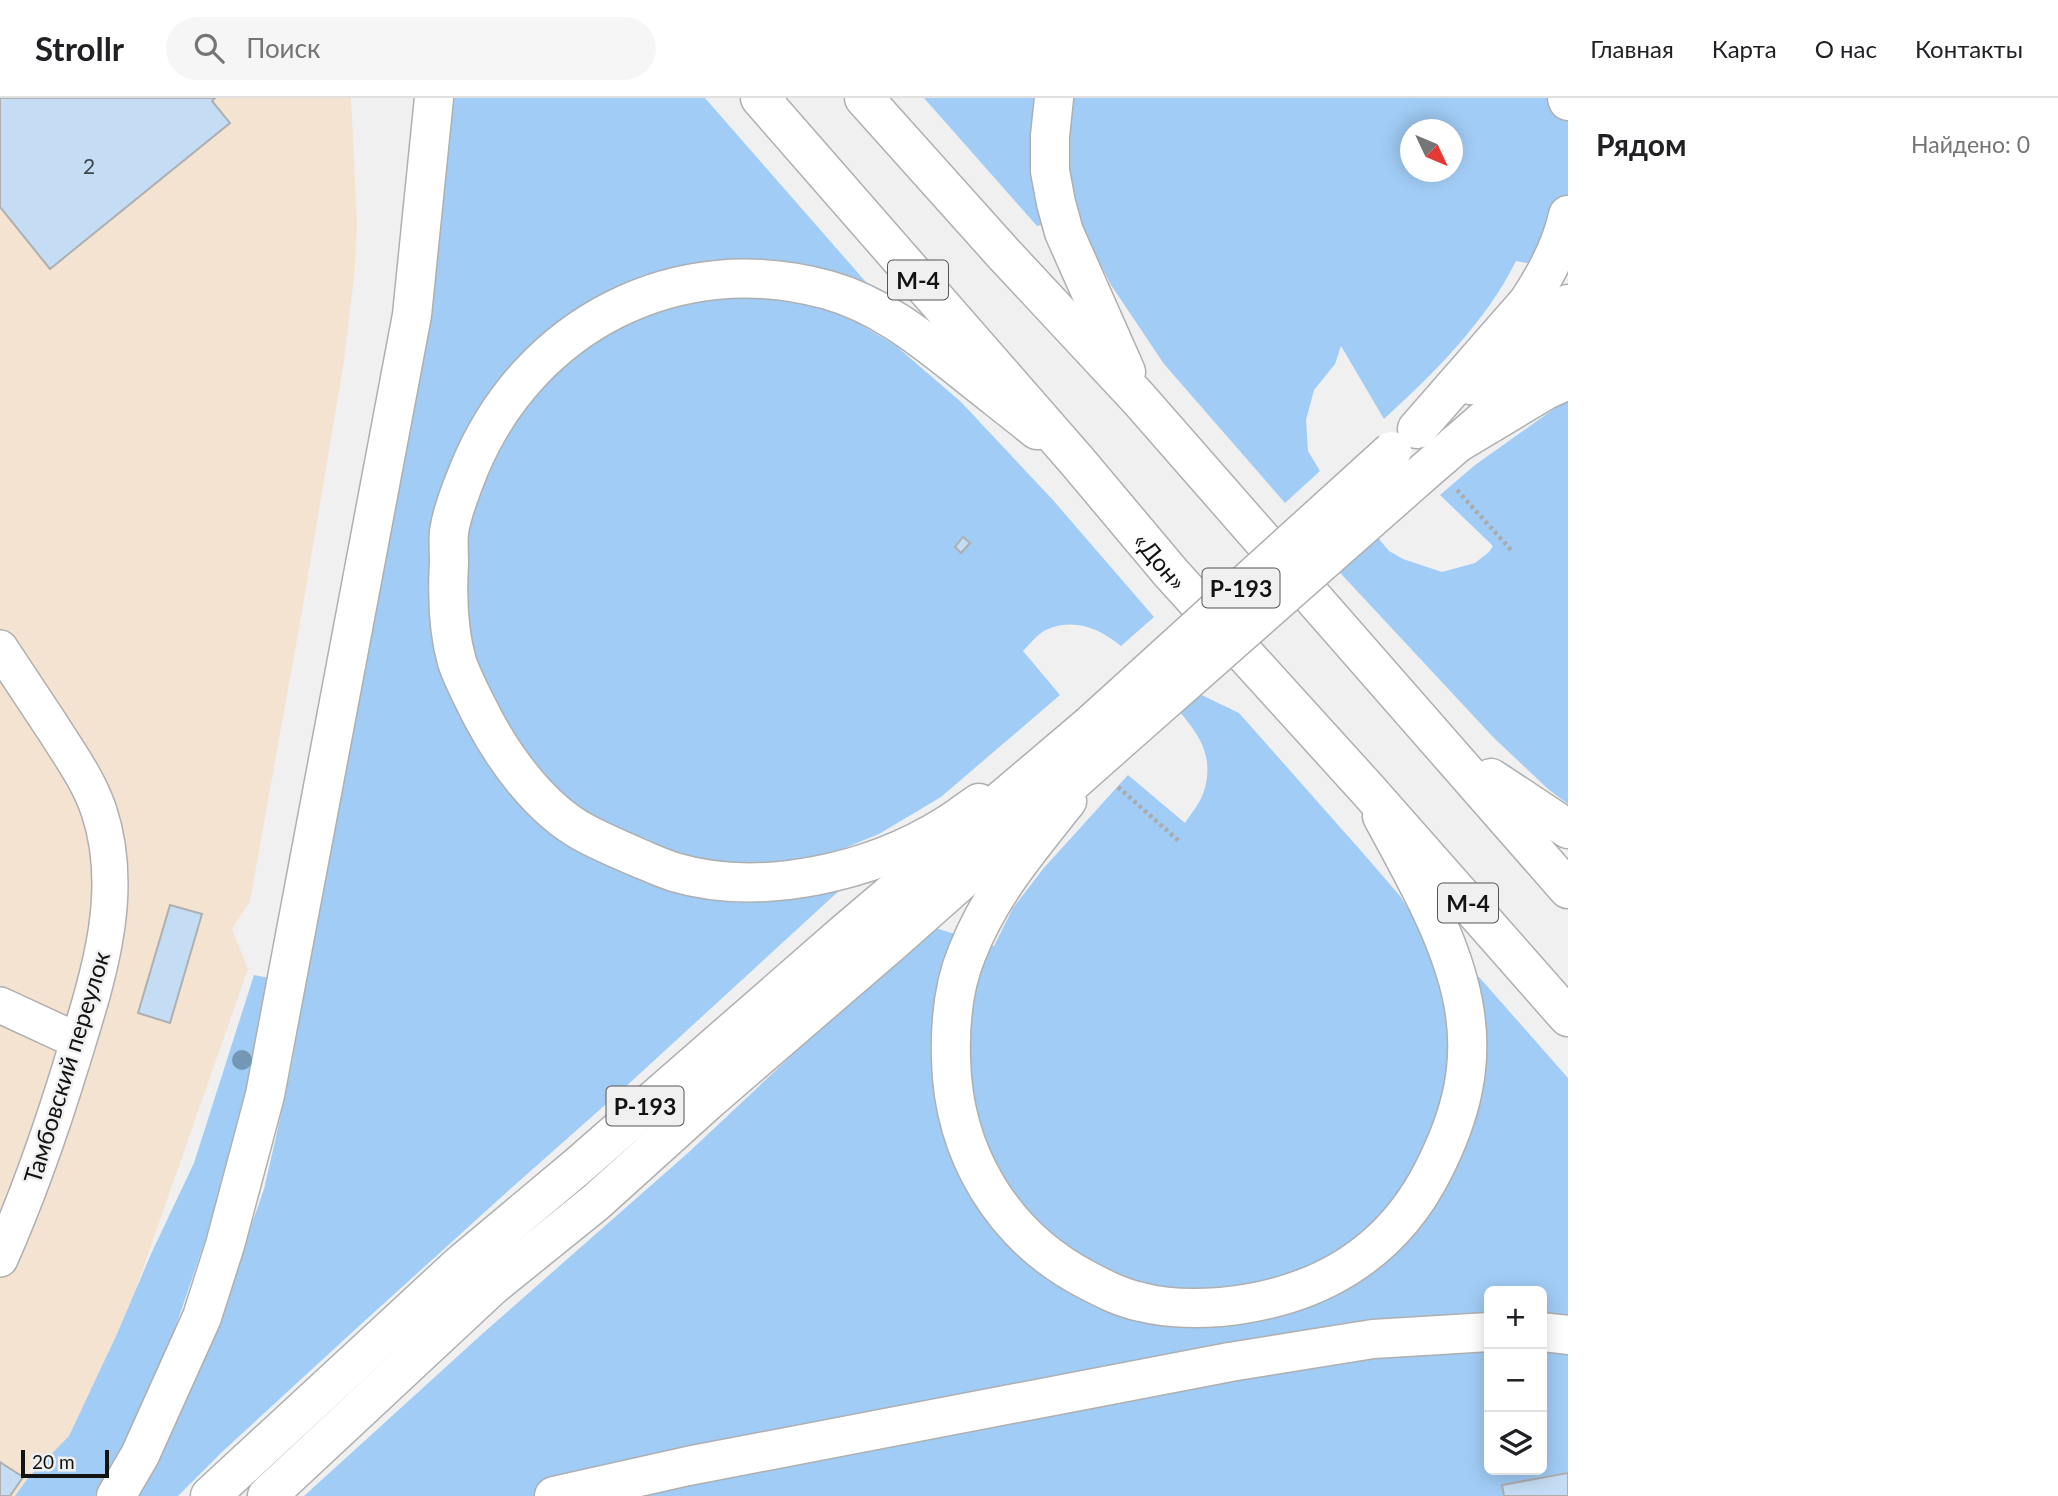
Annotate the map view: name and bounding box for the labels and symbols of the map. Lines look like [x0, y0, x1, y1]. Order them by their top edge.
north arrow [1400, 119, 1463, 182]
house number: 2 [83, 153, 95, 178]
road number: М-4 [888, 260, 948, 300]
street label: «Дон» [1128, 526, 1193, 595]
road number: Р-193 [1202, 568, 1280, 608]
road number: М-4 [1438, 884, 1498, 922]
street label: Тамбовский переулок [17, 947, 115, 1186]
road number: Р-193 [606, 1086, 684, 1126]
scale bar [21, 1447, 108, 1479]

